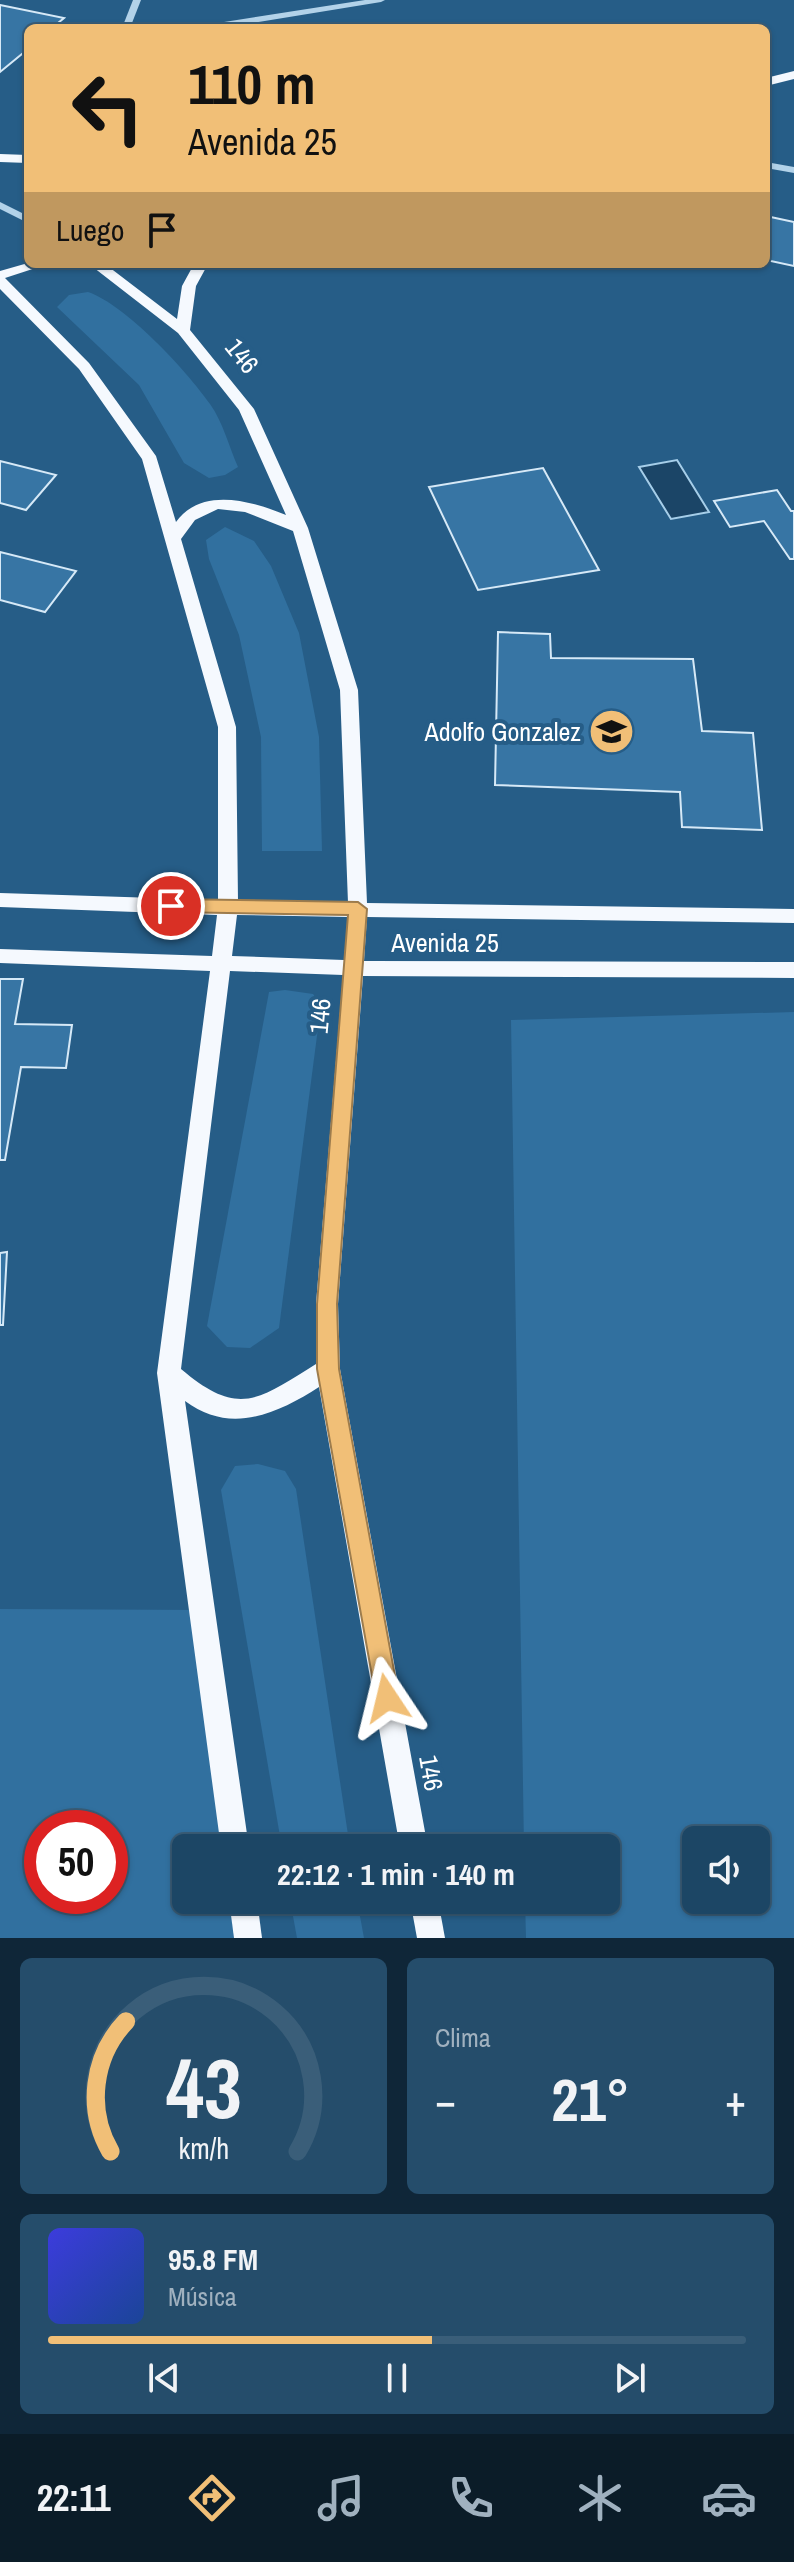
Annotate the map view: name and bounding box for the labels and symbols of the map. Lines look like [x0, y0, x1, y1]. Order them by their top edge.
street label: 146 [218, 331, 267, 381]
school or university icon: Adolfo Gonzalez [588, 708, 636, 756]
place label: Adolfo Gonzalez [424, 714, 581, 749]
pin [137, 872, 205, 940]
street label: Avenida 25 [390, 925, 499, 960]
street label: 146 [301, 997, 338, 1035]
position arrow [345, 1656, 429, 1740]
street label: 146 [411, 1752, 452, 1793]
speed limit sign: 50 [24, 1810, 128, 1914]

